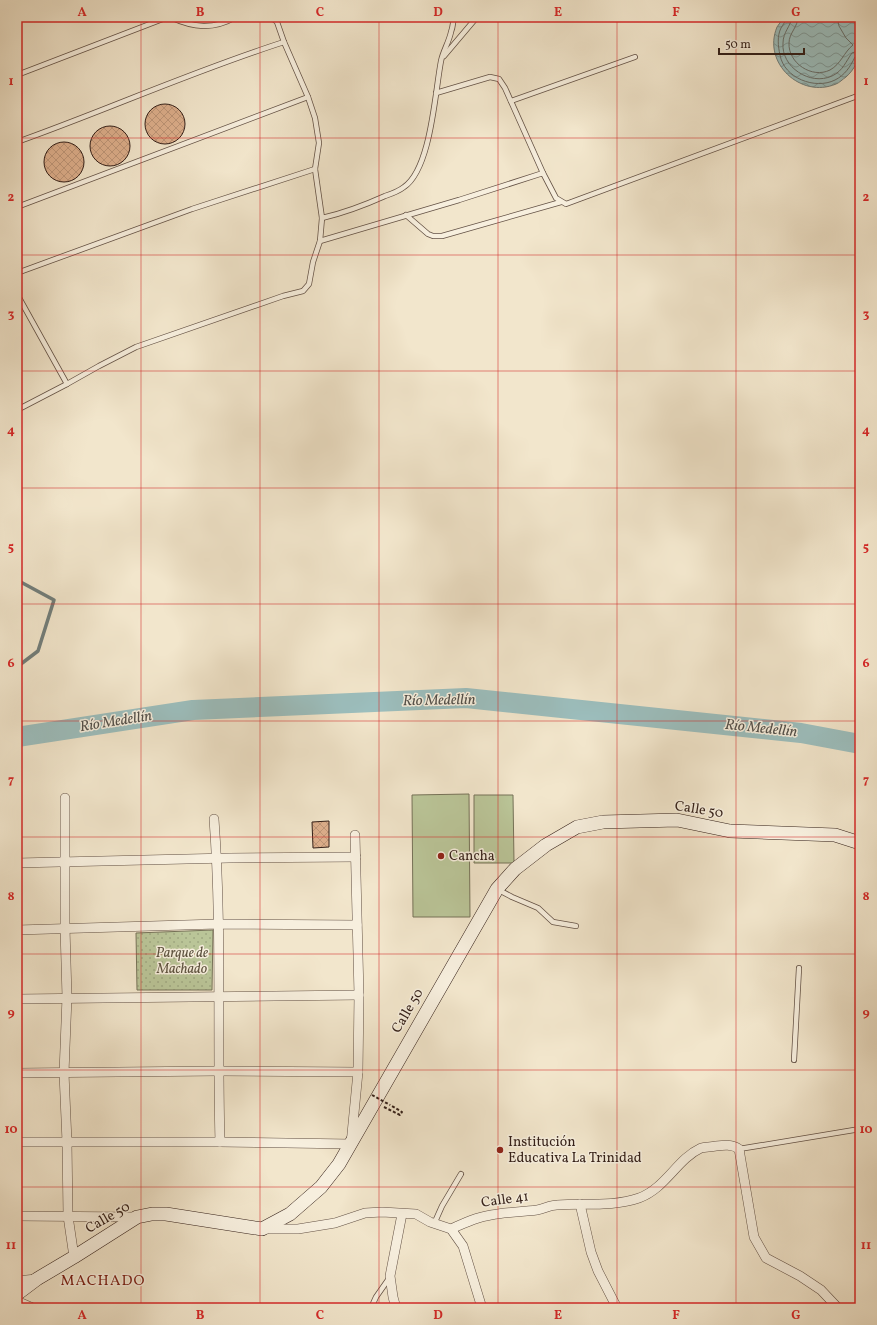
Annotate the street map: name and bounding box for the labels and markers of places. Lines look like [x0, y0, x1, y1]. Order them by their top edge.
place label: Cancha [449, 847, 495, 866]
marker: Cancha [436, 851, 446, 861]
place label: Institución Educativa La Trinidad [508, 1133, 642, 1168]
marker: Institución Educativa La Trinidad [495, 1145, 505, 1155]

